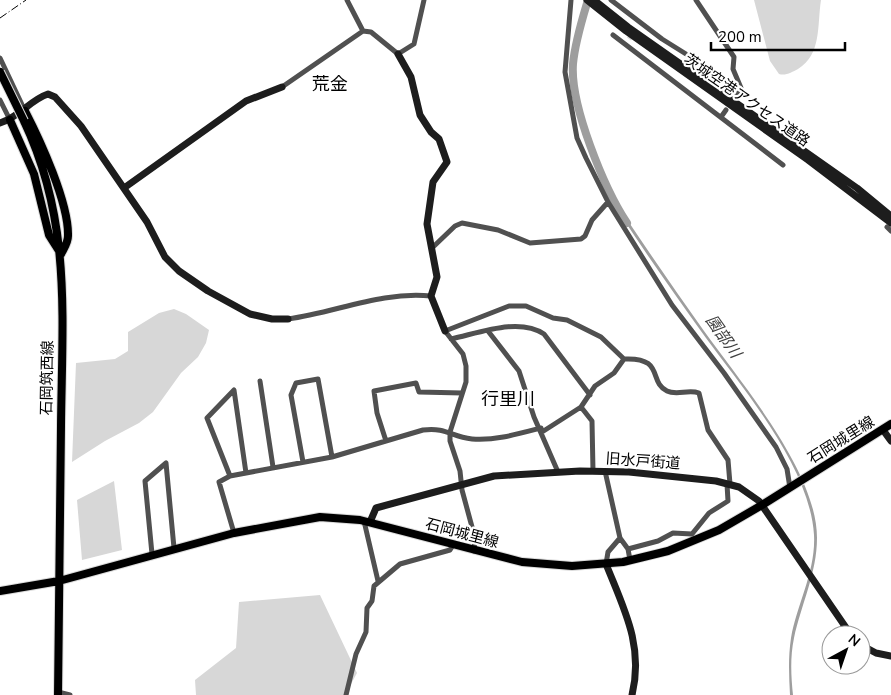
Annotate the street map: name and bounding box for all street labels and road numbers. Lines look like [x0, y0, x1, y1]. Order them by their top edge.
street label: 茨城空港アクセス道路 [680, 49, 814, 151]
street label: 石岡筑西線 [36, 340, 58, 416]
street label: 石岡城里線 [804, 412, 878, 468]
street label: 旧水戸街道 [605, 448, 681, 474]
street label: 石岡城里線 [423, 514, 501, 552]

